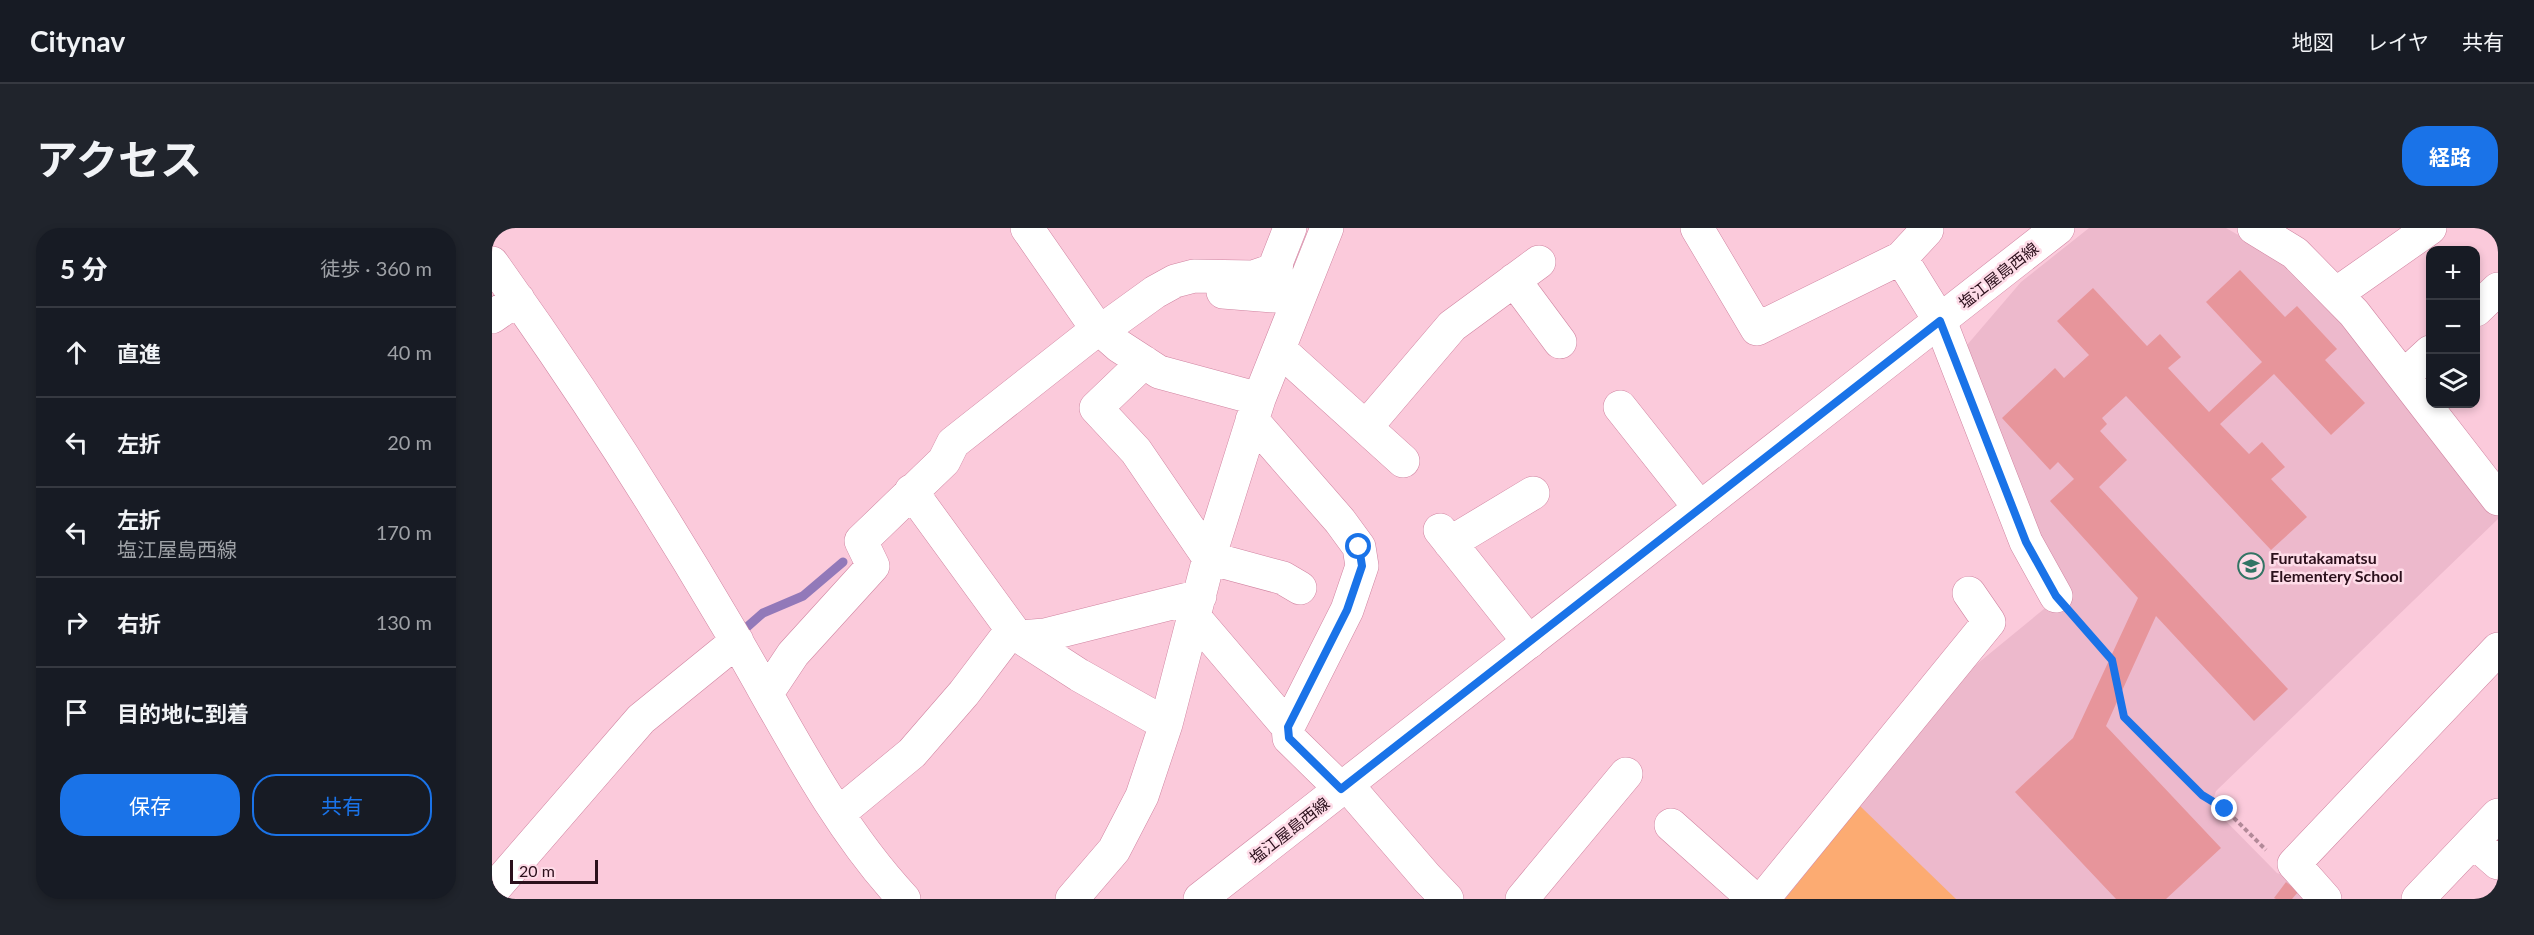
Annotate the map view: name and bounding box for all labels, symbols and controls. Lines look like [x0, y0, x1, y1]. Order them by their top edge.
text: Citynav [30, 24, 125, 58]
text: 地図 [2292, 29, 2334, 54]
text: レイヤ [2367, 29, 2429, 54]
text: 共有 [2462, 29, 2504, 54]
button: 経路 [2402, 126, 2498, 186]
text: アクセス [36, 134, 202, 184]
street label: 塩江屋島西線 [1954, 238, 2042, 312]
map controls [2426, 246, 2480, 408]
button: + [2426, 246, 2480, 300]
text: 5 分 [60, 253, 107, 285]
text: 徒歩 · 360 m [320, 256, 432, 280]
button: − [2426, 300, 2480, 354]
icon: ahead [60, 336, 93, 369]
text: 直進 [117, 340, 161, 367]
text: 40 m [387, 340, 432, 364]
button: layers [2426, 354, 2480, 408]
icon: left [60, 426, 93, 459]
text: 左折 [117, 430, 161, 457]
text: 20 m [387, 430, 432, 454]
text: 左折 [117, 506, 161, 533]
icon: left [60, 516, 93, 549]
text: 170 m [376, 520, 432, 544]
route start [1345, 533, 1371, 559]
text: 塩江屋島西線 [117, 537, 237, 561]
place label: Furutakamatsu Elementery School [2270, 548, 2403, 585]
school or university icon: Furutakamatsu Elementery School [2236, 551, 2266, 581]
icon: right [60, 606, 93, 639]
text: 右折 [117, 610, 161, 637]
text: 130 m [376, 610, 432, 634]
icon: arrive [60, 696, 93, 729]
text: 目的地に到着 [117, 700, 249, 727]
button: 保存 [60, 774, 240, 836]
button: 共有 [252, 774, 432, 836]
street label: 塩江屋島西線 [1245, 793, 1333, 867]
route end [2211, 795, 2237, 821]
scale bar [510, 857, 598, 884]
text: 20 m [519, 861, 555, 880]

